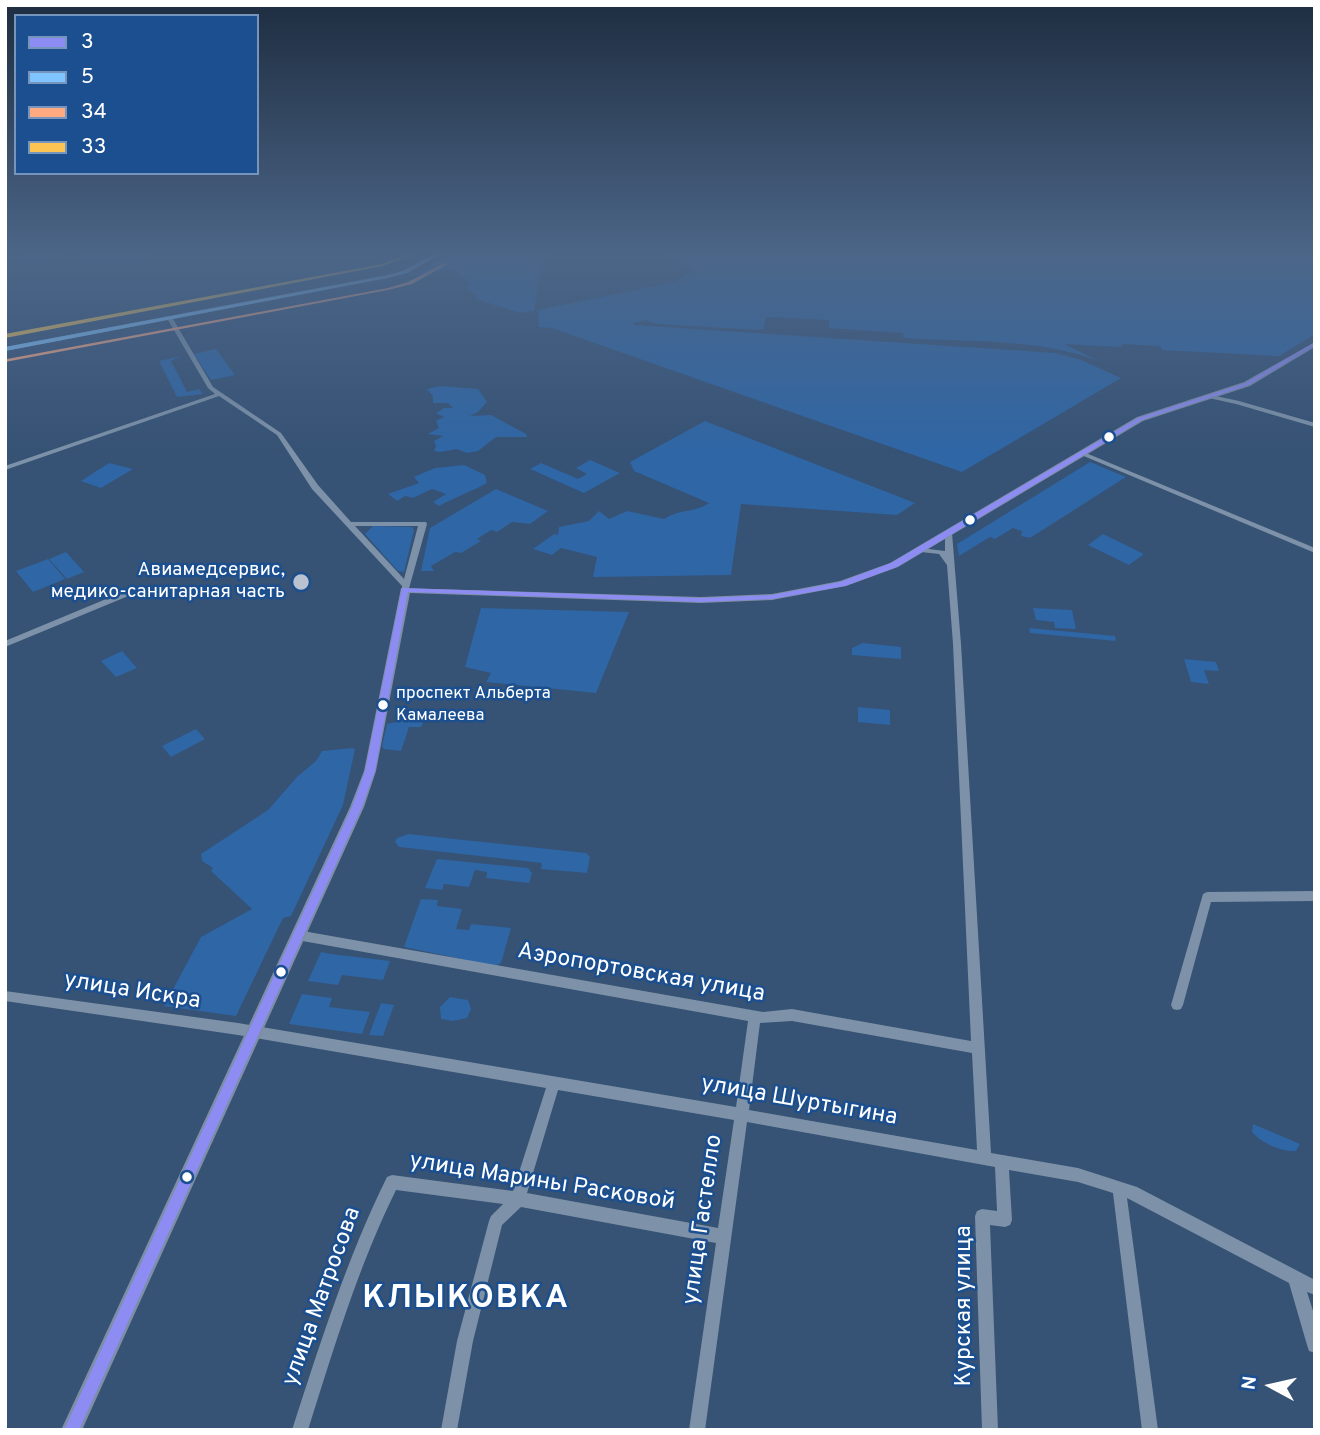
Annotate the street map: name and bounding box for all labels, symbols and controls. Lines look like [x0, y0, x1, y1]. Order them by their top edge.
legend [14, 14, 259, 175]
text: 3 [81, 29, 94, 56]
text: 5 [81, 64, 94, 91]
text: 34 [81, 99, 107, 126]
text: 33 [81, 134, 106, 161]
unlabelled marker [1102, 430, 1116, 444]
unlabelled marker [963, 513, 977, 527]
place label: Авиамедсервис, медико-санитарная часть [51, 560, 285, 604]
marker: Авиамедсервис, медико-санитарная часть [291, 572, 311, 592]
place label: проспект Альберта Камалеева [396, 685, 551, 725]
marker: проспект Альберта Камалеева [376, 698, 390, 712]
street label: Аэропортовская улица [515, 939, 767, 1009]
unlabelled marker [274, 965, 288, 979]
street label: улица Искра [62, 968, 202, 1016]
street label: улица Шуртыгина [699, 1071, 899, 1133]
street label: улица Гастелло [678, 1133, 730, 1307]
street label: улица Марины Расковой [407, 1148, 677, 1218]
unlabelled marker [180, 1170, 194, 1184]
street label: улица Матросова [278, 1204, 368, 1390]
street label: Курская улица [951, 1225, 979, 1387]
district label: КЛЫКОВКА [363, 1282, 569, 1320]
north arrow [1236, 1351, 1306, 1421]
text: N [1237, 1375, 1263, 1392]

